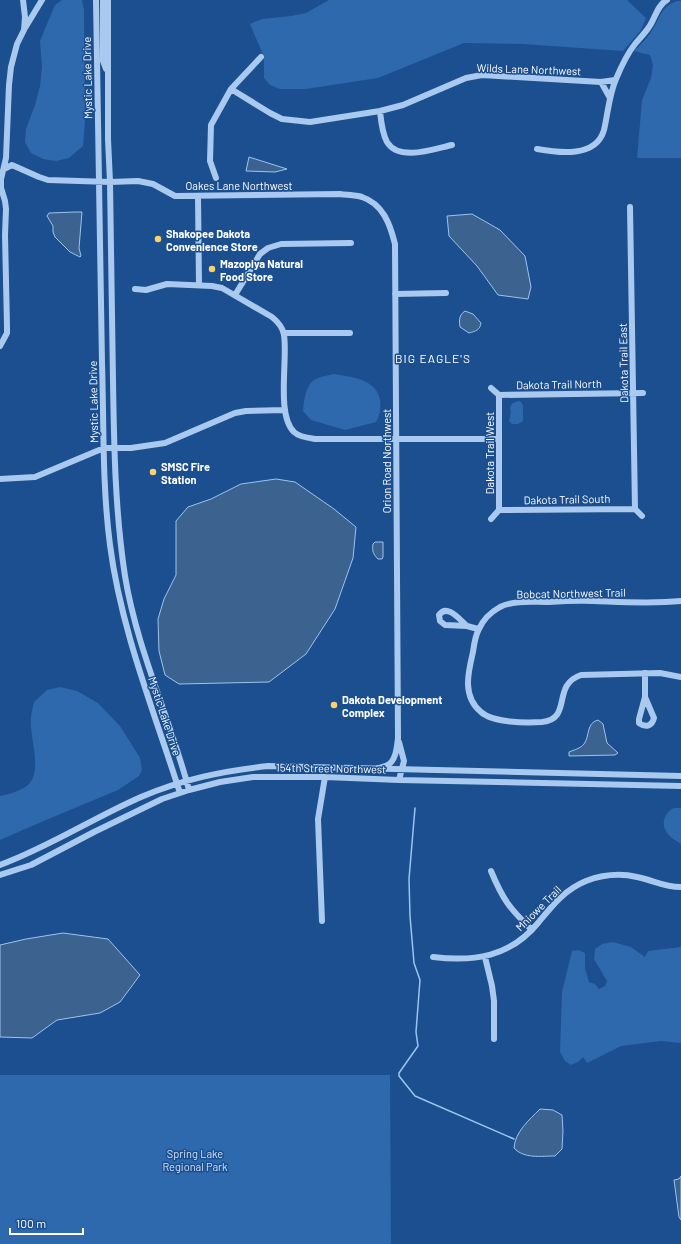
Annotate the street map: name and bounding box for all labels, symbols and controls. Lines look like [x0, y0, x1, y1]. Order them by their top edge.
street label: Mystic Lake Drive [80, 37, 94, 119]
street label: Wilds Lane Northwest [477, 61, 581, 77]
street label: Oakes Lane Northwest [186, 179, 292, 192]
place label: Shakopee Dakota Convenience Store [166, 227, 258, 253]
marker: Shakopee Dakota Convenience Store [153, 234, 163, 244]
place label: Mazopiya Natural Food Store [220, 257, 303, 283]
marker: Mazopiya Natural Food Store [207, 264, 217, 274]
street label: Dakota Trail East [616, 323, 630, 403]
district label: BIG EAGLE'S [395, 351, 471, 365]
street label: Mystic Lake Drive [86, 361, 100, 443]
street label: Dakota Trail North [516, 377, 602, 391]
street label: Orion Road Northwest [380, 409, 393, 513]
street label: Dakota Trail West [483, 412, 496, 494]
place label: SMSC Fire Station [161, 460, 210, 486]
marker: SMSC Fire Station [148, 467, 158, 477]
street label: Dakota Trail South [524, 492, 610, 506]
street label: Bobcat Northwest Trail [516, 586, 626, 600]
street label: Mystic Lake Drive [146, 675, 184, 757]
place label: Dakota Development Complex [342, 693, 442, 719]
marker: Dakota Development Complex [329, 700, 339, 710]
street label: 154th Street Northwest [276, 761, 386, 775]
street label: Mniowe Trail [513, 883, 563, 933]
park label: Spring Lake Regional Park [162, 1147, 228, 1173]
scale bar [10, 1210, 83, 1236]
text: 100 m [16, 1216, 46, 1230]

